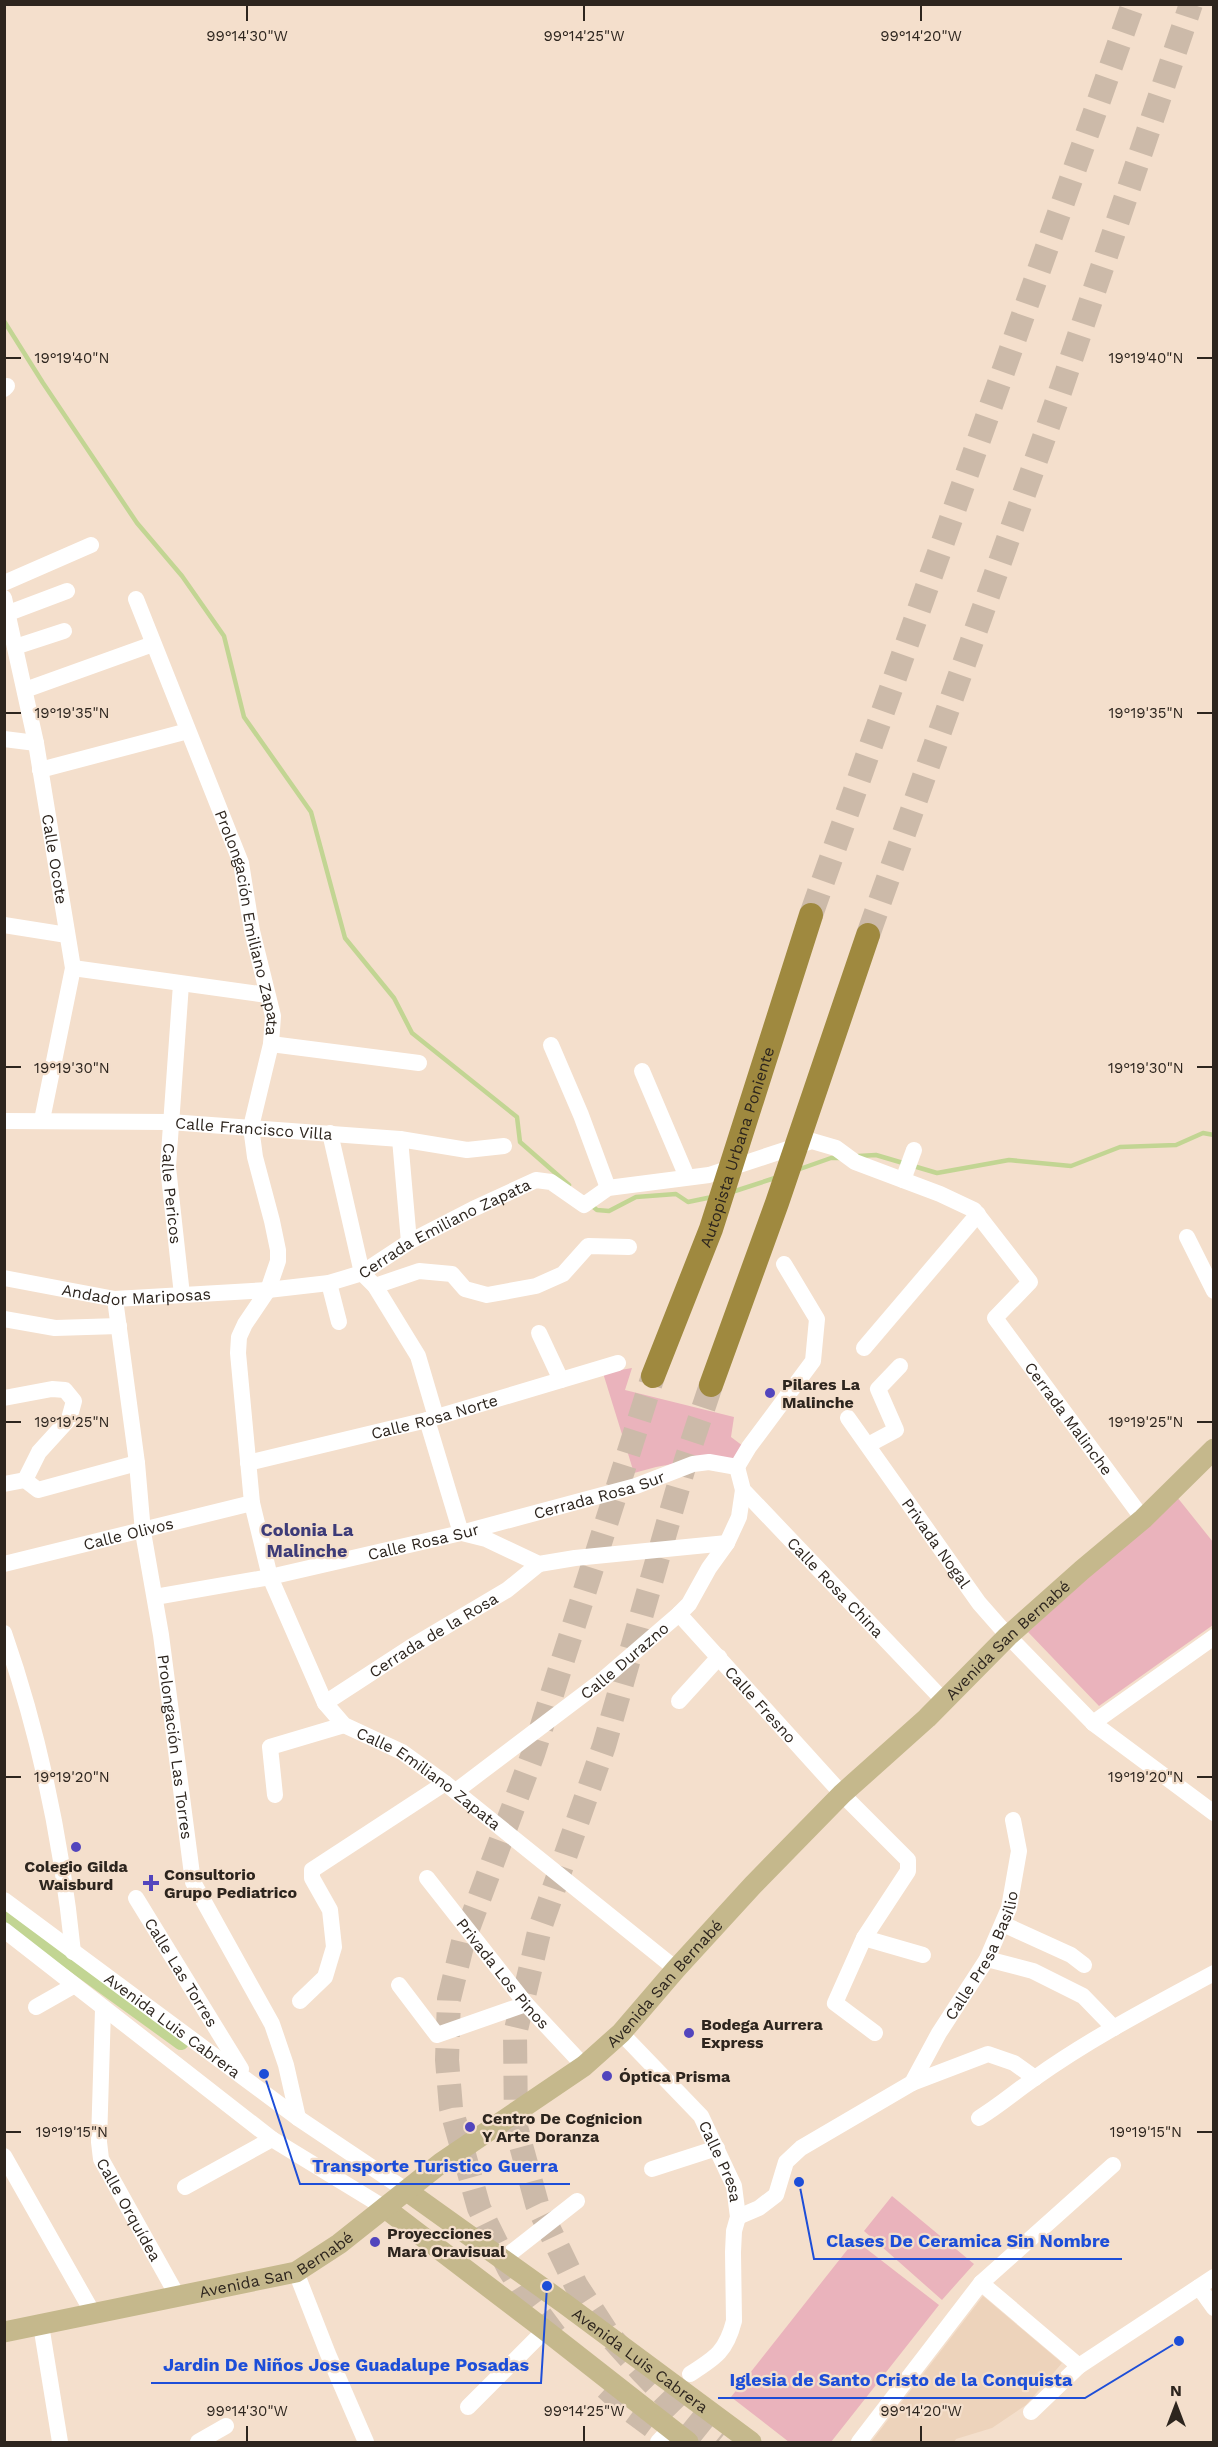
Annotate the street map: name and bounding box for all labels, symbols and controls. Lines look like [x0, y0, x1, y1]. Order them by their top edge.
text: 99°14'30"W [206, 27, 288, 45]
text: 99°14'25"W [543, 27, 625, 45]
text: 99°14'20"W [880, 27, 962, 45]
text: 19°19'40"N [35, 349, 109, 367]
text: 19°19'40"N [1109, 349, 1183, 367]
text: 19°19'35"N [34, 704, 110, 722]
text: 19°19'35"N [1108, 704, 1184, 722]
street label: Prolongación Emiliano Zapata [211, 807, 283, 1036]
street label: Calle Ocote [38, 813, 72, 905]
street label: Autopista Urbana Poniente [695, 1044, 778, 1250]
text: 19°19'30"N [34, 1059, 110, 1077]
text: 19°19'30"N [1108, 1059, 1184, 1077]
street label: Calle Francisco Villa [174, 1113, 333, 1143]
street label: Calle Pericos [158, 1142, 186, 1245]
street label: Cerrada Emiliano Zapata [355, 1174, 533, 1282]
street label: Andador Mariposas [60, 1280, 211, 1309]
street label: Cerrada Malinche [1021, 1358, 1117, 1479]
place label: Pilares La Malinche [782, 1375, 861, 1412]
marker: Pilares La Malinche [763, 1386, 777, 1400]
street label: Calle Rosa Norte [369, 1390, 500, 1443]
text: 19°19'25"N [34, 1413, 110, 1431]
text: 19°19'25"N [1108, 1413, 1184, 1431]
street label: Cerrada Rosa Sur [531, 1466, 668, 1523]
street label: Privada Nogal [898, 1494, 975, 1592]
street label: Calle Olivos [81, 1513, 175, 1554]
district label: Colonia La Malinche [261, 1519, 354, 1561]
street label: Calle Rosa Sur [366, 1519, 481, 1564]
street label: Calle Rosa China [783, 1533, 888, 1641]
street label: Avenida San Bernabé [941, 1576, 1074, 1703]
street label: Cerrada de la Rosa [365, 1588, 501, 1681]
street label: Calle Durazno [576, 1618, 672, 1703]
street label: Prolongación Las Torres [154, 1653, 197, 1840]
street label: Calle Fresno [721, 1662, 801, 1747]
street label: Calle Emiliano Zapata [353, 1723, 505, 1834]
text: 19°19'20"N [34, 1768, 110, 1786]
text: 19°19'20"N [1108, 1768, 1184, 1786]
marker: Colegio Gilda Waisburd [69, 1840, 83, 1854]
place label: Colegio Gilda Waisburd [24, 1857, 128, 1894]
place label: Consultorio Grupo Pediatrico [164, 1865, 297, 1902]
marker: Consultorio Grupo Pediatrico [142, 1874, 160, 1892]
street label: Calle Presa Basilio [941, 1889, 1021, 2023]
street label: Calle Las Torres [141, 1914, 222, 2030]
street label: Privada Los Pinos [453, 1914, 554, 2033]
street label: Avenida San Bernabé [602, 1915, 726, 2051]
street label: Avenida Luis Cabrera [101, 1968, 244, 2082]
place label: Bodega Aurrera Express [701, 2015, 824, 2052]
marker: Bodega Aurrera Express [682, 2026, 696, 2040]
place label: Óptica Prisma [619, 2067, 731, 2086]
marker: Óptica Prisma [600, 2069, 614, 2083]
place label: Centro De Cognicion Y Arte Doranza [482, 2109, 642, 2146]
street label: Calle Presa [695, 2117, 745, 2203]
marker: Centro De Cognicion Y Arte Doranza [463, 2120, 477, 2134]
text: 19°19'15"N [36, 2123, 108, 2141]
text: 19°19'15"N [1110, 2123, 1182, 2141]
callout: Transporte Turistico Guerra [300, 2148, 570, 2184]
street label: Calle Orquídea [93, 2155, 166, 2264]
text: Transporte Turistico Guerra [312, 2155, 559, 2176]
callout: Clases De Ceramica Sin Nombre [814, 2223, 1122, 2259]
place label: Proyecciones Mara Oravisual [387, 2224, 506, 2261]
street label: Avenida San Bernabé [197, 2227, 357, 2301]
text: Clases De Ceramica Sin Nombre [826, 2230, 1110, 2251]
marker: Proyecciones Mara Oravisual [368, 2235, 382, 2249]
street label: Avenida Luis Cabrera [569, 2303, 712, 2416]
callout: Jardin De Niños Jose Guadalupe Posadas [151, 2347, 541, 2383]
text: Jardin De Niños Jose Guadalupe Posadas [163, 2354, 529, 2375]
callout: Iglesia de Santo Cristo de la Conquista [718, 2362, 1085, 2398]
text: Iglesia de Santo Cristo de la Conquista [730, 2369, 1073, 2390]
north arrow [1146, 2375, 1206, 2435]
text: N [1170, 2381, 1182, 2400]
text: 99°14'30"W [206, 2402, 288, 2420]
text: 99°14'25"W [543, 2402, 625, 2420]
text: 99°14'20"W [880, 2402, 962, 2420]

